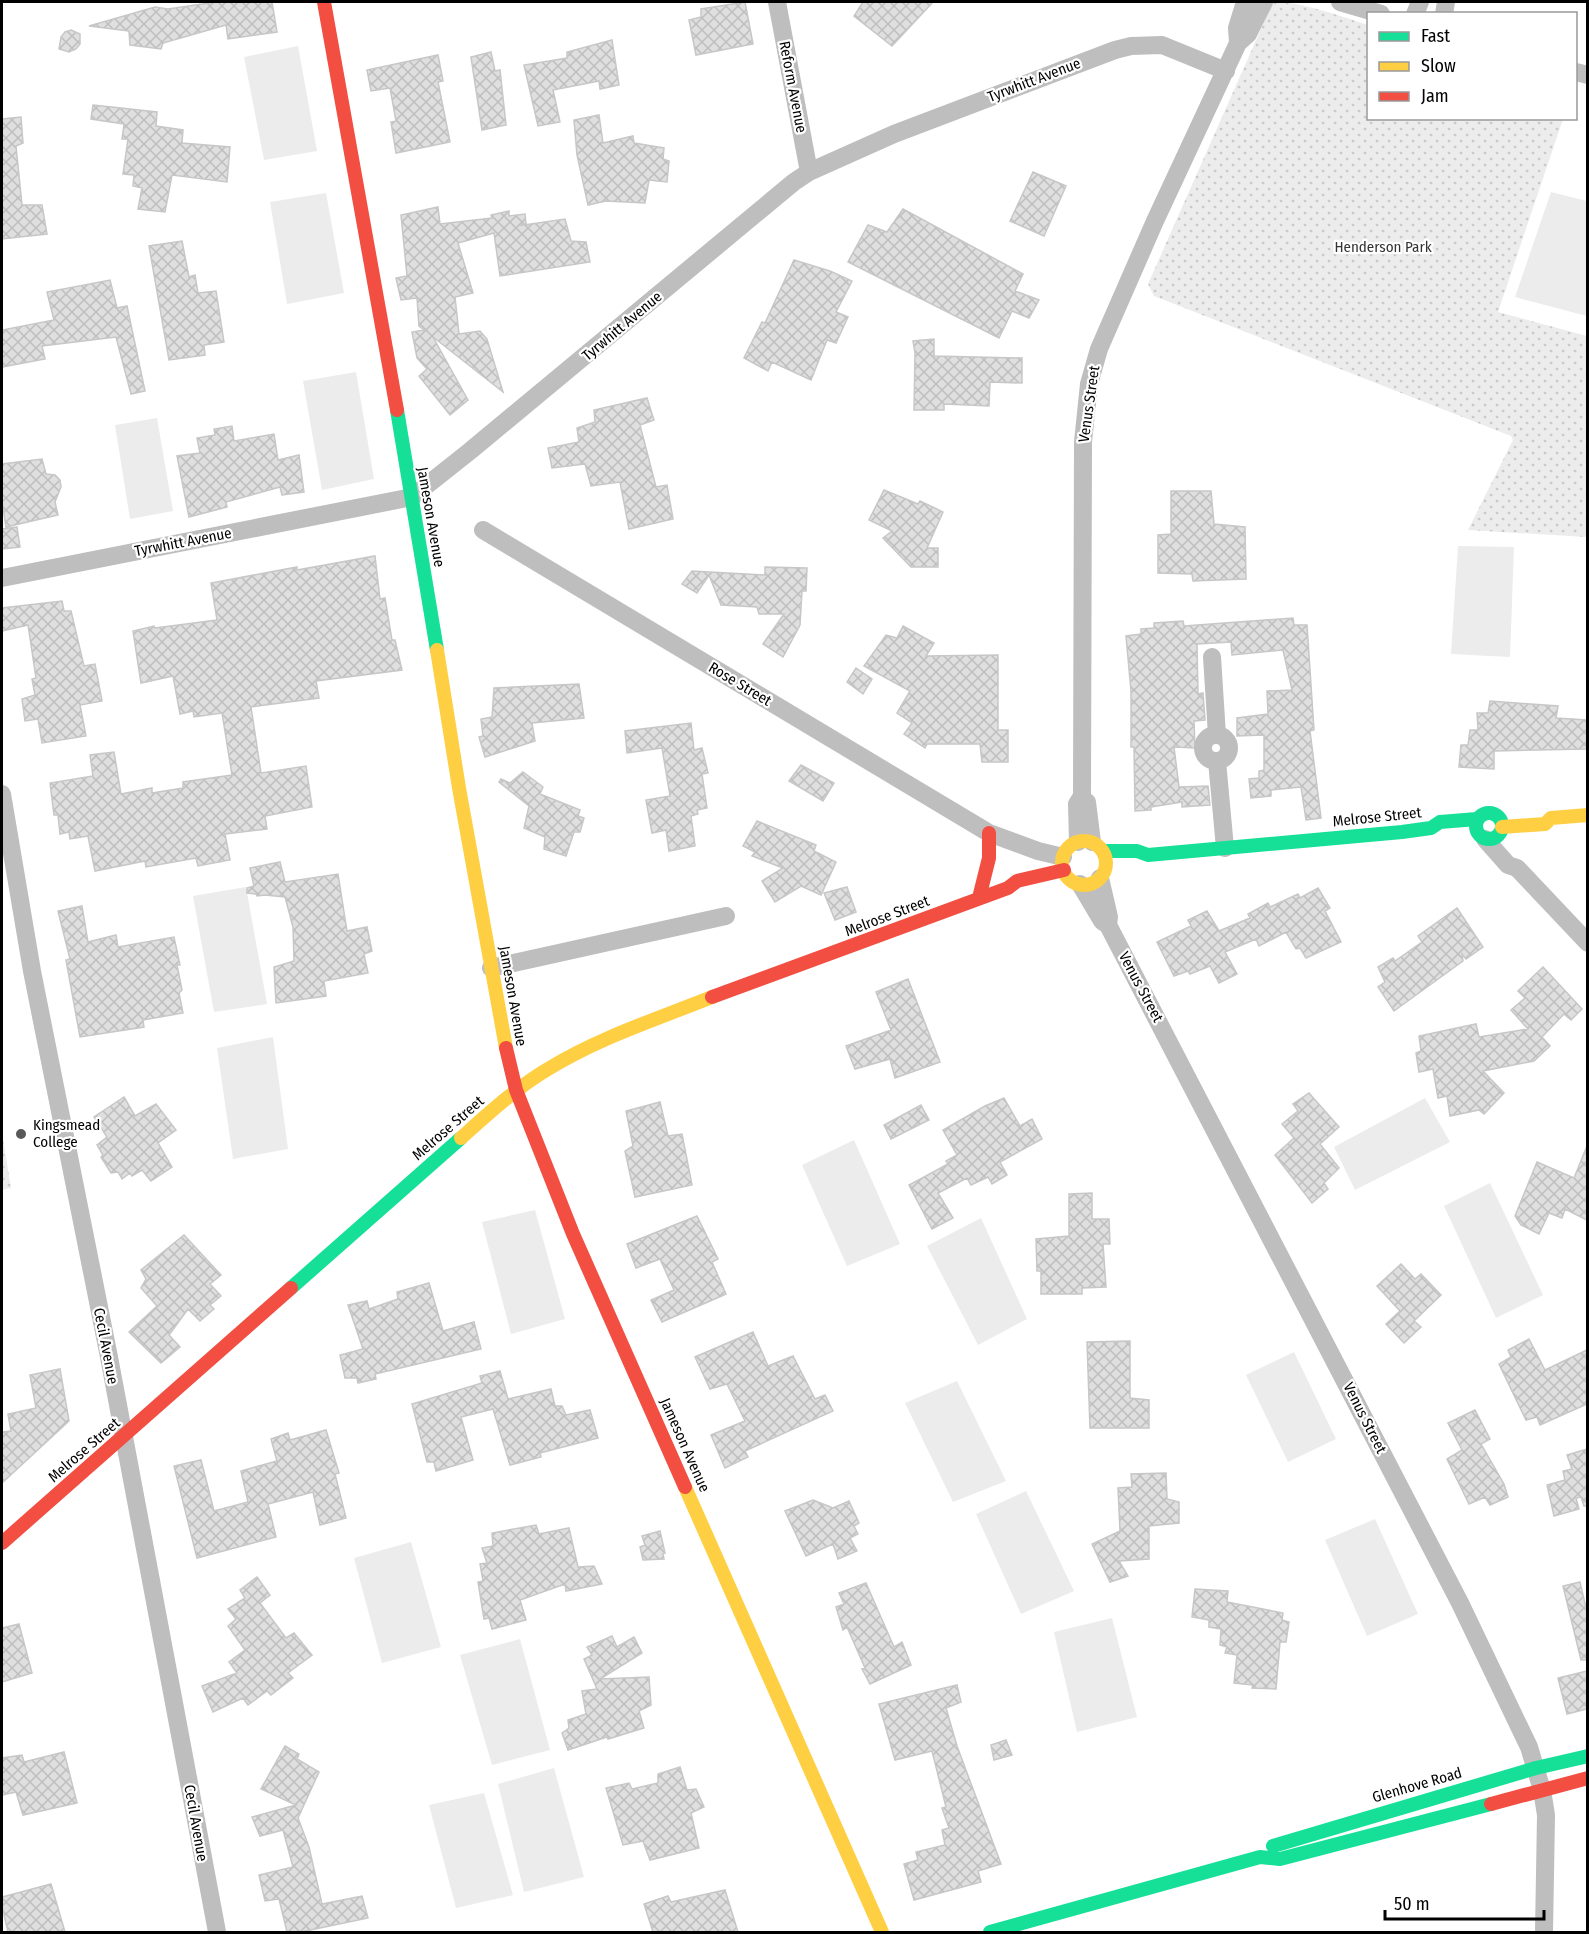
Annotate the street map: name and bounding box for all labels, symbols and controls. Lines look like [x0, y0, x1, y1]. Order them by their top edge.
legend [1367, 12, 1577, 120]
text: Fast [1421, 25, 1450, 47]
street label: Reform Avenue [775, 40, 811, 134]
street label: Tyrwhitt Avenue [985, 54, 1083, 106]
text: Slow [1421, 55, 1456, 77]
text: Jam [1421, 85, 1449, 107]
park label: Henderson Park [1334, 238, 1432, 256]
street label: Tyrwhitt Avenue [579, 288, 665, 364]
street label: Venus Street [1075, 364, 1103, 444]
street label: Jameson Avenue [413, 466, 449, 568]
street label: Tyrwhitt Avenue [133, 524, 233, 560]
street label: Rose Street [705, 658, 775, 710]
street label: Melrose Street [1332, 803, 1422, 831]
street label: Melrose Street [842, 892, 932, 940]
street label: Jameson Avenue [495, 945, 531, 1047]
street label: Venus Street [1115, 949, 1167, 1025]
street label: Melrose Street [409, 1092, 488, 1164]
place label: Kingsmead College [33, 1116, 100, 1151]
marker: Kingsmead College [14, 1127, 28, 1141]
street label: Cecil Avenue [90, 1306, 122, 1386]
street label: Venus Street [1339, 1379, 1391, 1457]
street label: Jameson Avenue [656, 1395, 714, 1495]
street label: Melrose Street [45, 1414, 124, 1486]
street label: Glenhove Road [1370, 1764, 1464, 1806]
street label: Cecil Avenue [180, 1783, 212, 1863]
scale bar [1385, 1883, 1544, 1921]
text: 50 m [1394, 1893, 1430, 1915]

